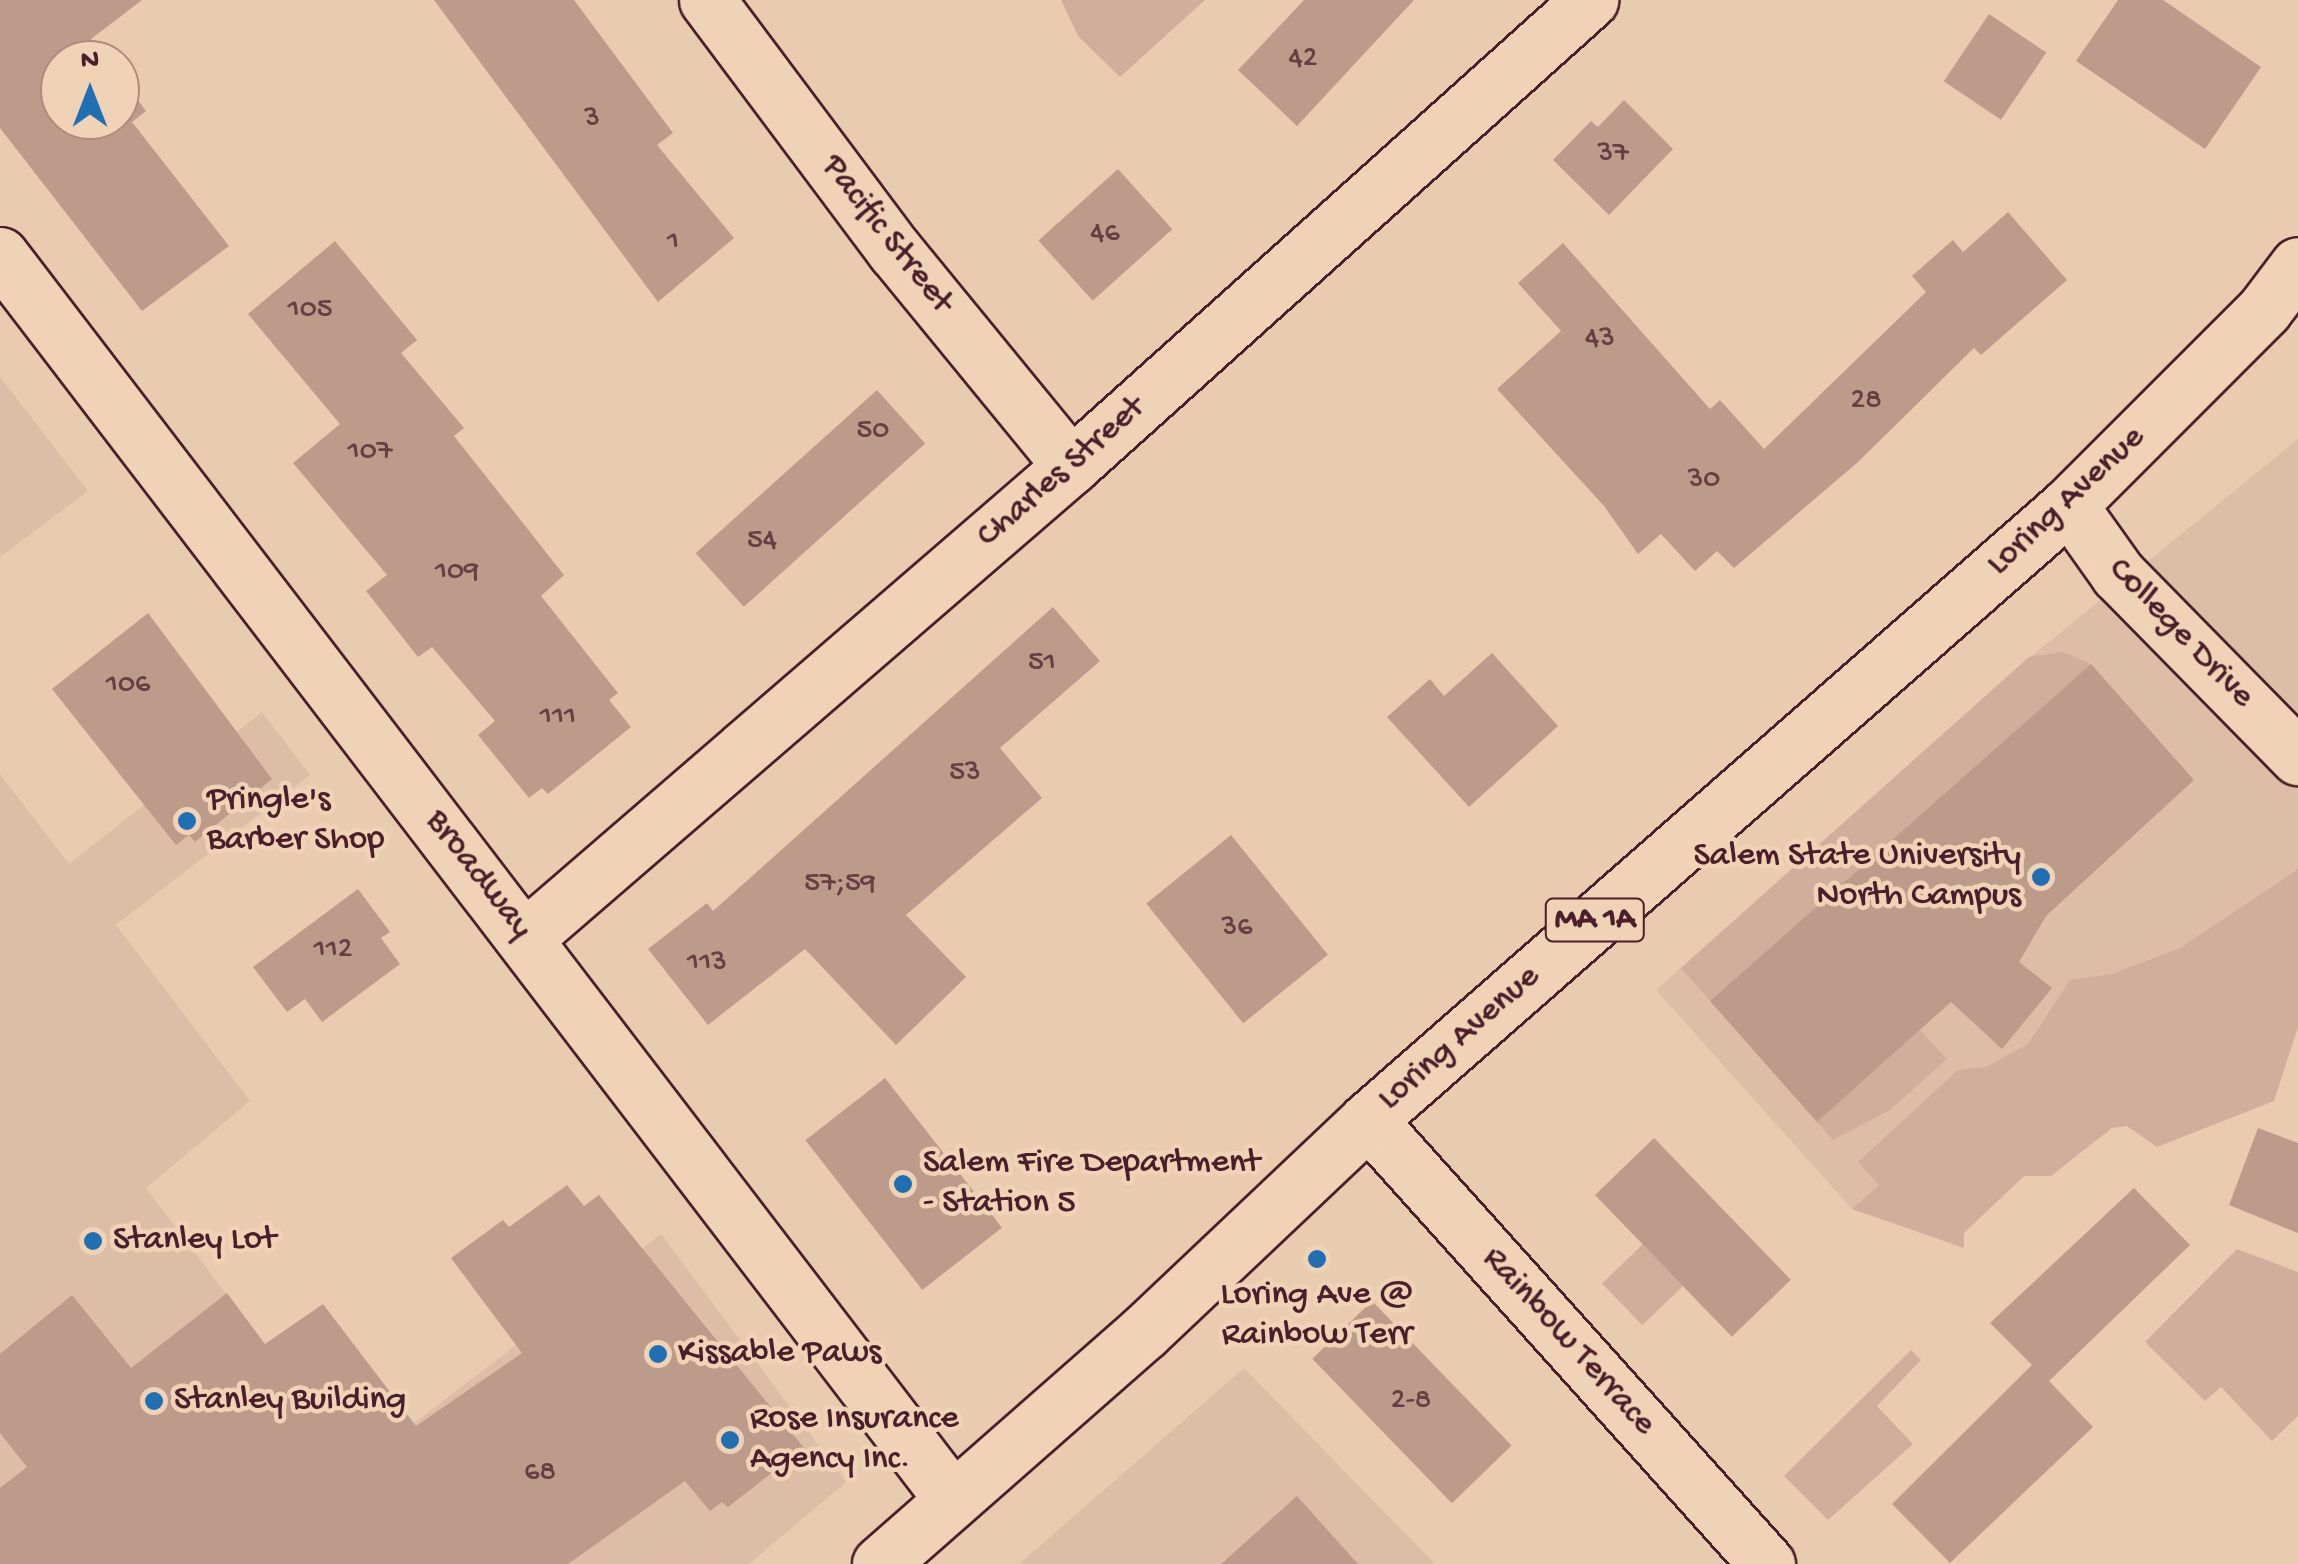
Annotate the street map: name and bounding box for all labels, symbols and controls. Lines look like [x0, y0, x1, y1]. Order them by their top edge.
north arrow [40, 40, 140, 140]
house number: 42 [1289, 42, 1317, 78]
text: N [81, 45, 99, 78]
house number: 3 [584, 102, 600, 138]
house number: 37 [1597, 137, 1629, 173]
street label: Pacific Street [811, 147, 961, 323]
house number: 46 [1090, 217, 1120, 253]
house number: 1 [667, 225, 679, 261]
house number: 105 [288, 293, 332, 329]
house number: 43 [1585, 322, 1615, 358]
house number: 28 [1850, 384, 1882, 420]
street label: Charles Street [969, 388, 1155, 558]
house number: 50 [857, 414, 889, 450]
street label: Loring Avenue [1979, 418, 2155, 586]
house number: 107 [348, 435, 392, 471]
house number: 30 [1688, 463, 1720, 499]
house number: 54 [747, 524, 777, 560]
street label: College Drive [2098, 550, 2262, 718]
house number: 109 [435, 555, 479, 591]
house number: 51 [1028, 646, 1056, 682]
house number: 106 [106, 668, 150, 704]
house number: 111 [540, 700, 576, 736]
house number: 53 [949, 756, 981, 792]
place label: Pringle's Barber Shop [207, 780, 384, 862]
street label: Broadway [415, 802, 541, 948]
marker: Pringle's Barber Shop [176, 810, 198, 832]
place label: Salem State University North Campus [1694, 836, 2021, 918]
marker: Salem State University North Campus [2030, 866, 2052, 888]
house number: 57;59 [804, 867, 876, 903]
road number: MA 1A [1542, 893, 1648, 947]
house number: 36 [1222, 911, 1252, 947]
house number: 112 [314, 933, 352, 969]
house number: 113 [687, 946, 727, 982]
street label: Loring Avenue [1370, 957, 1550, 1121]
place label: Salem Fire Department - Station 5 [923, 1143, 1260, 1225]
marker: Salem Fire Department - Station 5 [892, 1173, 914, 1195]
place label: Stanley Lot [113, 1220, 276, 1262]
marker: Stanley Lot [82, 1230, 104, 1252]
street label: Rainbow Terrace [1472, 1239, 1664, 1445]
marker: Loring Ave @ Rainbow Terr [1306, 1248, 1328, 1270]
place label: Loring Ave @ Rainbow Terr [1221, 1275, 1413, 1357]
place label: Kissable Paws [678, 1333, 881, 1375]
marker: Kissable Paws [647, 1343, 669, 1365]
place label: Stanley Building [174, 1380, 406, 1422]
house number: 2-8 [1391, 1384, 1431, 1420]
marker: Stanley Building [143, 1390, 165, 1412]
place label: Rose Insurance Agency Inc. [750, 1399, 958, 1481]
marker: Rose Insurance Agency Inc. [719, 1429, 741, 1451]
house number: 68 [524, 1456, 556, 1492]

